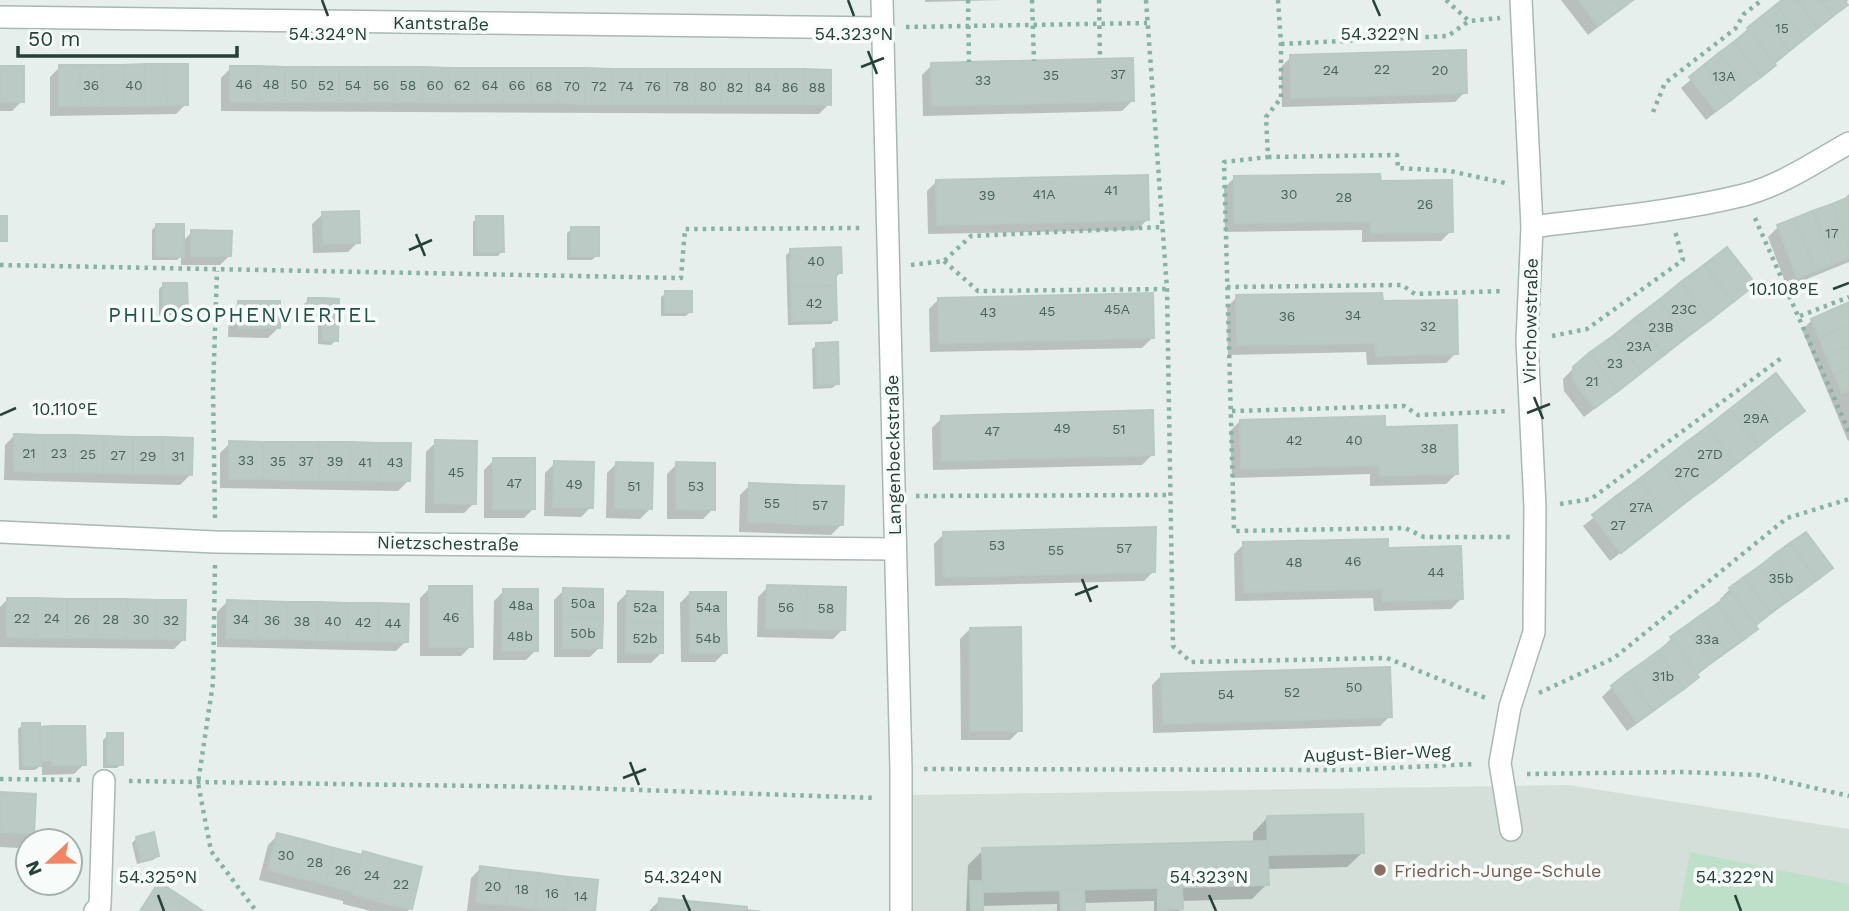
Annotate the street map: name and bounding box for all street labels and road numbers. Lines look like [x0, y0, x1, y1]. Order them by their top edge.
street label: Kantstraße [393, 12, 489, 34]
street label: Virchowstraße [1518, 258, 1542, 384]
street label: Langenbeckstraße [881, 374, 905, 536]
street label: Nietzschestraße [377, 531, 519, 555]
street label: August-Bier-Weg [1303, 740, 1452, 766]

